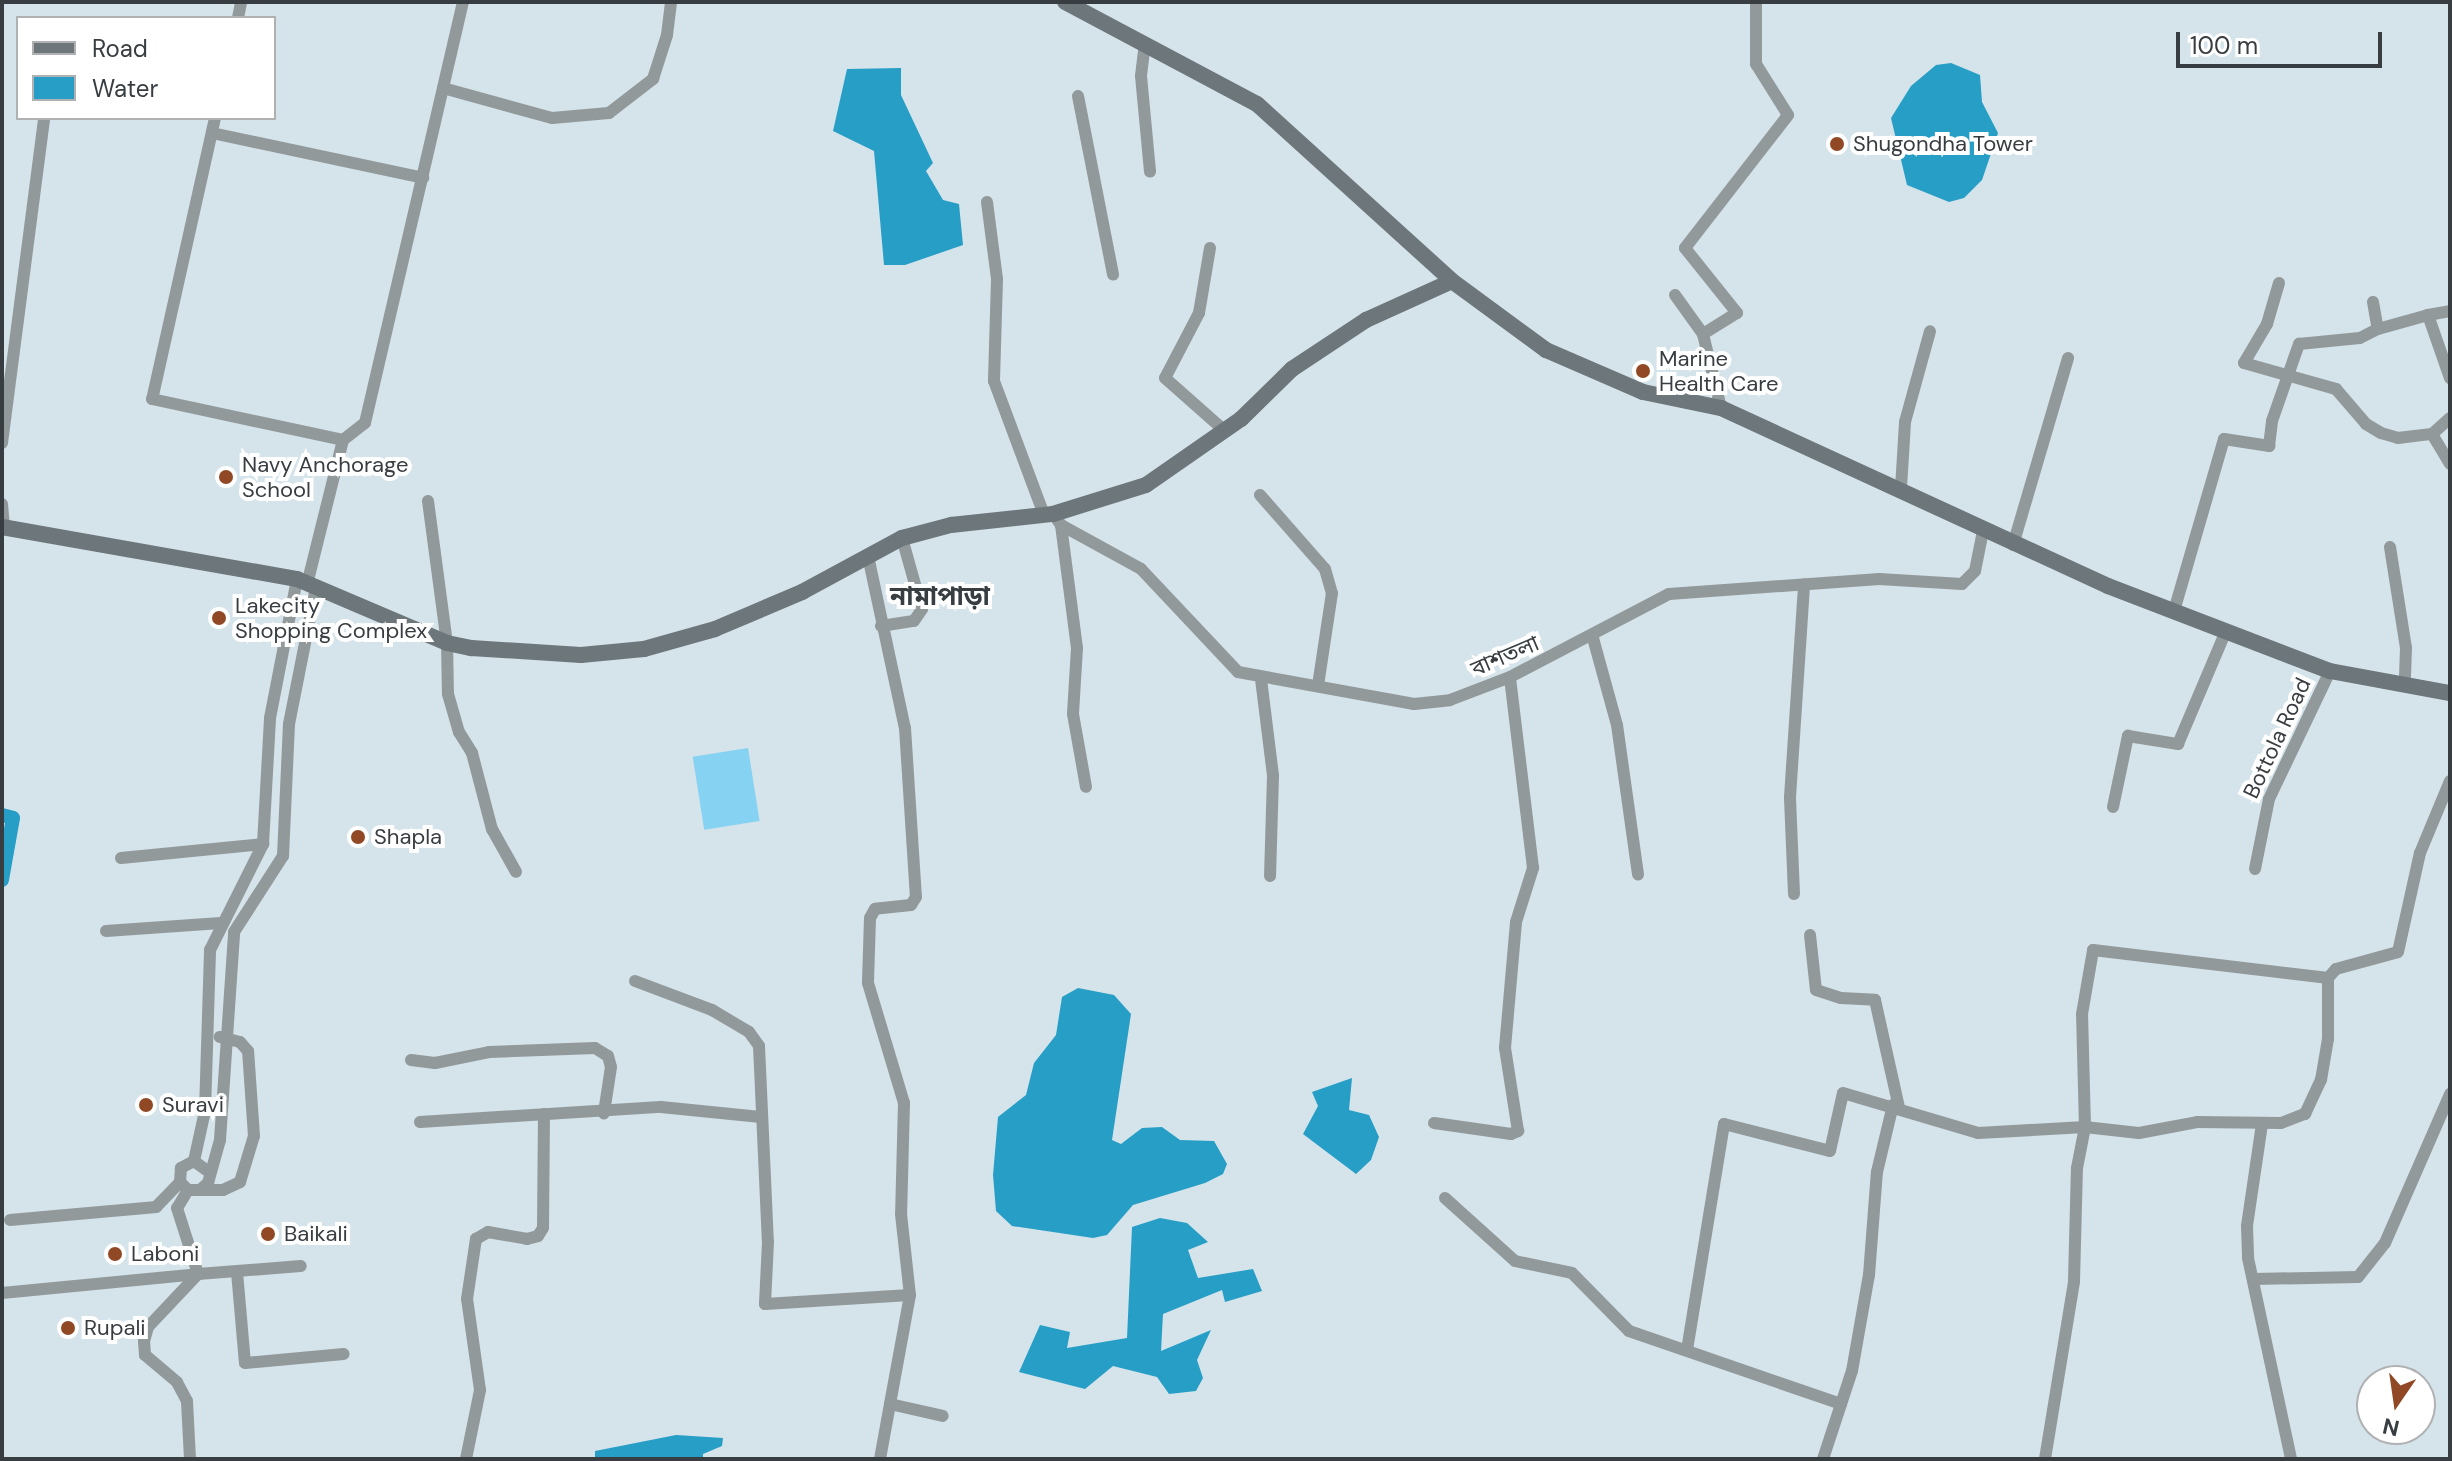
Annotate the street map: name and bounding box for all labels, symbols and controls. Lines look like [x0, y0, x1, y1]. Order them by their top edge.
legend [16, 16, 276, 120]
scale bar [2180, 16, 2386, 66]
text: 100 m [2190, 30, 2258, 61]
text: Road [92, 33, 148, 64]
text: Water [92, 73, 158, 104]
place label: Shugondha Tower [1853, 131, 2033, 157]
marker: Shugondha Tower [1828, 135, 1846, 153]
place label: Marine Health Care [1659, 345, 1778, 396]
marker: Marine Health Care [1634, 362, 1652, 380]
place label: Navy Anchorage School [242, 451, 408, 502]
marker: Navy Anchorage School [217, 468, 235, 486]
district label: নামাপাড়া [890, 581, 990, 613]
place label: Lakecity Shopping Complex [235, 592, 427, 644]
marker: Lakecity Shopping Complex [210, 609, 228, 627]
street label: বাশতলা [1467, 630, 1543, 682]
street label: Bottola Road [2238, 674, 2316, 802]
place label: Shapla [374, 824, 442, 850]
marker: Shapla [349, 828, 367, 846]
place label: Suravi [162, 1092, 224, 1118]
marker: Suravi [137, 1096, 155, 1114]
place label: Baikali [284, 1221, 348, 1247]
marker: Baikali [259, 1225, 277, 1243]
place label: Laboni [131, 1241, 199, 1267]
marker: Laboni [106, 1245, 124, 1263]
place label: Rupali [84, 1315, 146, 1341]
marker: Rupali [59, 1319, 77, 1337]
north arrow [2356, 1365, 2436, 1445]
text: N [2380, 1411, 2402, 1443]

